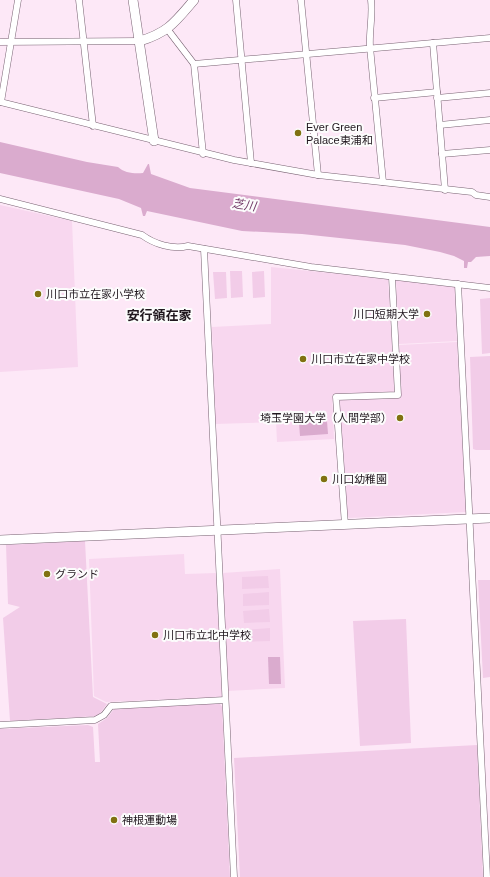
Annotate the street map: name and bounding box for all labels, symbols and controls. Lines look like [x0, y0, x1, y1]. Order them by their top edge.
place label: Ever Green Palace東浦和 [306, 121, 373, 146]
marker: Ever Green Palace東浦和 [293, 128, 303, 138]
water label: 芝川 [231, 196, 259, 214]
place label: 川口市立在家小学校 [46, 288, 145, 300]
marker: 川口市立在家小学校 [33, 289, 43, 299]
district label: 安行領在家 [126, 308, 192, 323]
place label: 川口短期大学 [353, 308, 419, 320]
marker: 川口短期大学 [422, 309, 432, 319]
place label: 川口市立在家中学校 [311, 353, 410, 365]
marker: 川口市立在家中学校 [298, 354, 308, 364]
place label: 埼玉学園大学（人間学部） [260, 412, 392, 424]
marker: 埼玉学園大学（人間学部） [395, 413, 405, 423]
place label: 川口幼稚園 [332, 473, 387, 485]
marker: 川口幼稚園 [319, 474, 329, 484]
place label: グランド [55, 568, 99, 580]
marker: グランド [42, 569, 52, 579]
place label: 川口市立北中学校 [163, 629, 251, 641]
marker: 川口市立北中学校 [150, 630, 160, 640]
place label: 神根運動場 [122, 814, 177, 826]
marker: 神根運動場 [109, 815, 119, 825]

